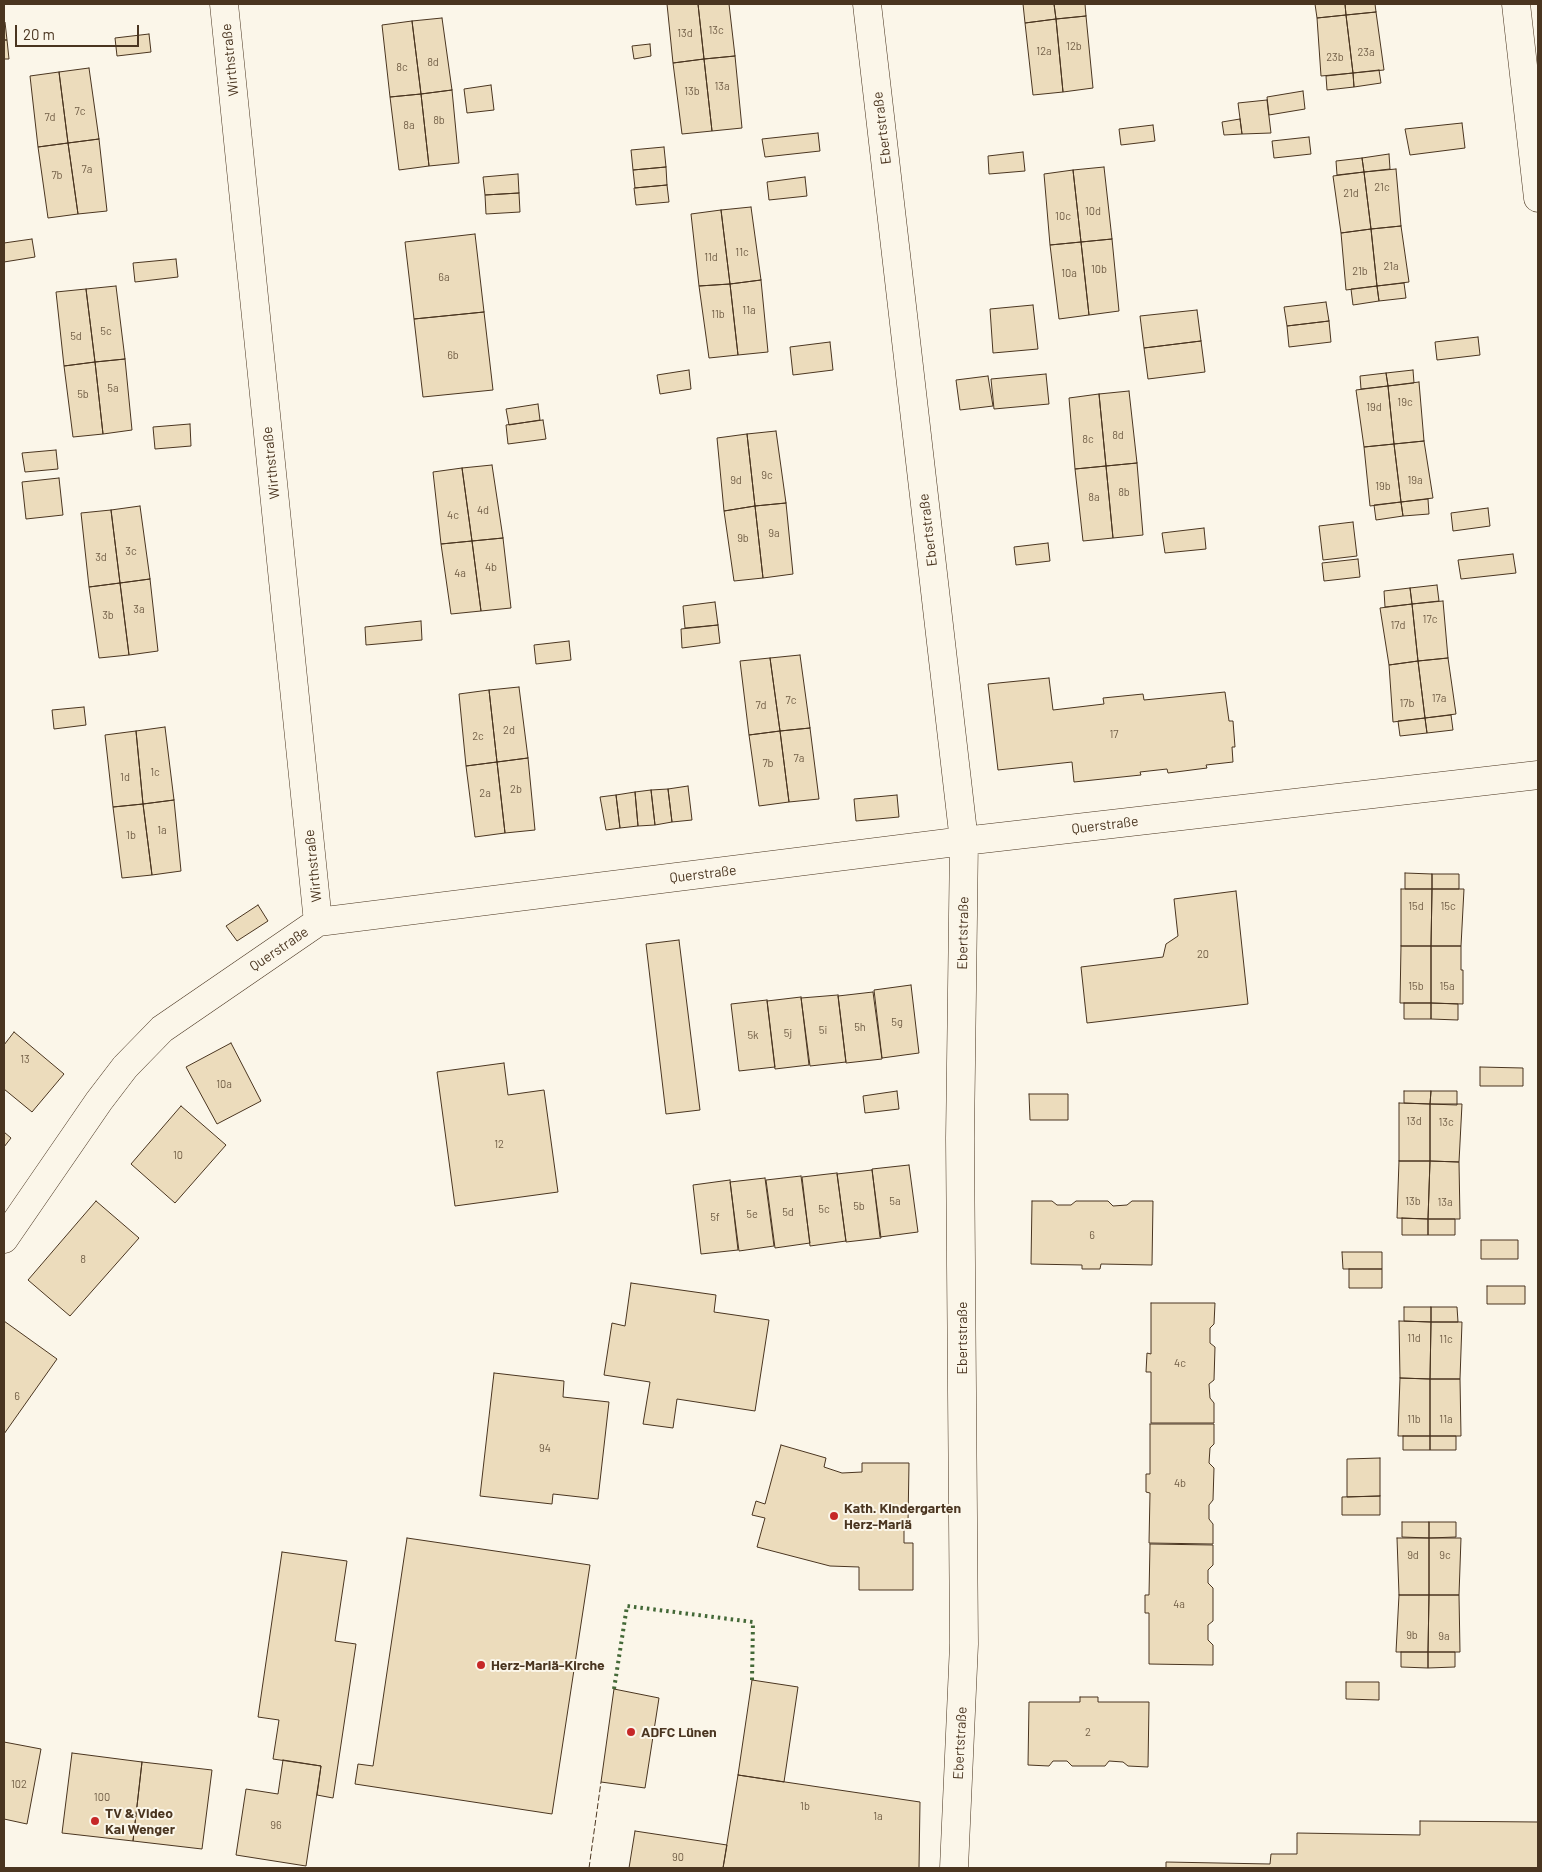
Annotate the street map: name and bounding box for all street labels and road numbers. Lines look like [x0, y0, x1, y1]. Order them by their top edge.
street label: Wirthstraße [218, 23, 242, 97]
street label: Ebertstraße [869, 91, 895, 165]
street label: Wirthstraße [259, 426, 283, 500]
street label: Ebertstraße [915, 493, 941, 567]
street label: Querstraße [1071, 813, 1139, 837]
street label: Wirthstraße [301, 829, 325, 903]
street label: Querstraße [669, 862, 737, 886]
street label: Ebertstraße [954, 896, 972, 970]
street label: Querstraße [246, 923, 312, 975]
street label: Ebertstraße [954, 1301, 970, 1375]
street label: Ebertstraße [950, 1706, 970, 1780]

